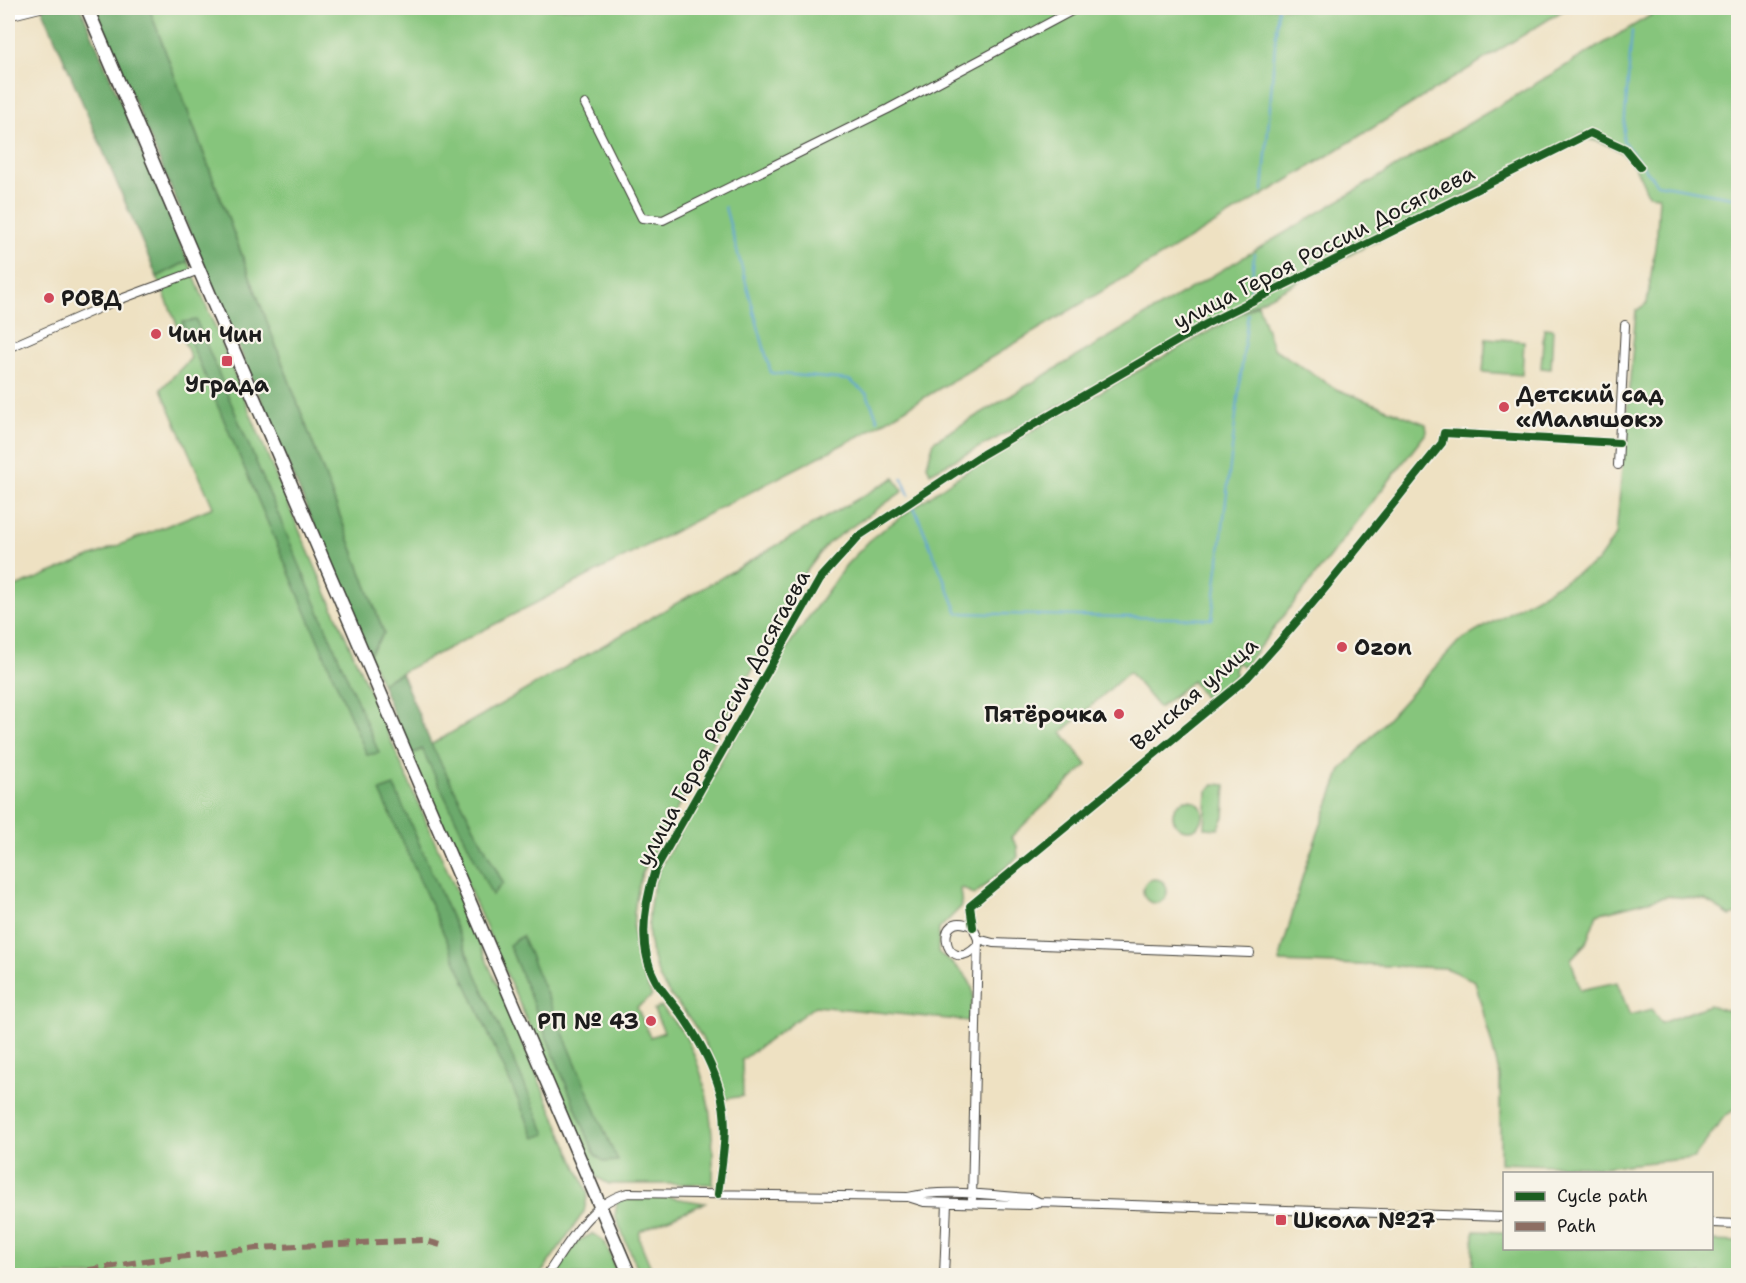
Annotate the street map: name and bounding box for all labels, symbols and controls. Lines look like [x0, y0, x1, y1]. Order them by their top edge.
street label: улица Героя России Досягаева [1168, 158, 1480, 336]
place label: РОВД [61, 284, 122, 313]
marker: РОВД [42, 291, 56, 305]
place label: Чин Чин [168, 320, 262, 349]
marker: Чин Чин [149, 327, 163, 341]
marker: Уграда [220, 354, 234, 368]
place label: Уграда [185, 370, 269, 399]
place label: Детский сад «Малышок» [1516, 380, 1664, 434]
marker: Детский сад «Малышок» [1497, 400, 1511, 414]
street label: улица Героя России Досягаева [629, 564, 817, 871]
street label: Венская улица [1124, 630, 1264, 757]
place label: Ozon [1354, 633, 1412, 662]
marker: Ozon [1335, 640, 1349, 654]
place label: Пятёрочка [984, 700, 1107, 729]
marker: Пятёрочка [1112, 707, 1126, 721]
place label: РП № 43 [537, 1007, 639, 1036]
marker: РП № 43 [644, 1014, 658, 1028]
legend [1503, 1172, 1713, 1250]
text: Cycle path [1557, 1184, 1648, 1208]
place label: Школа №27 [1293, 1206, 1435, 1235]
marker: Школа №27 [1274, 1213, 1288, 1227]
text: Path [1557, 1214, 1596, 1238]

